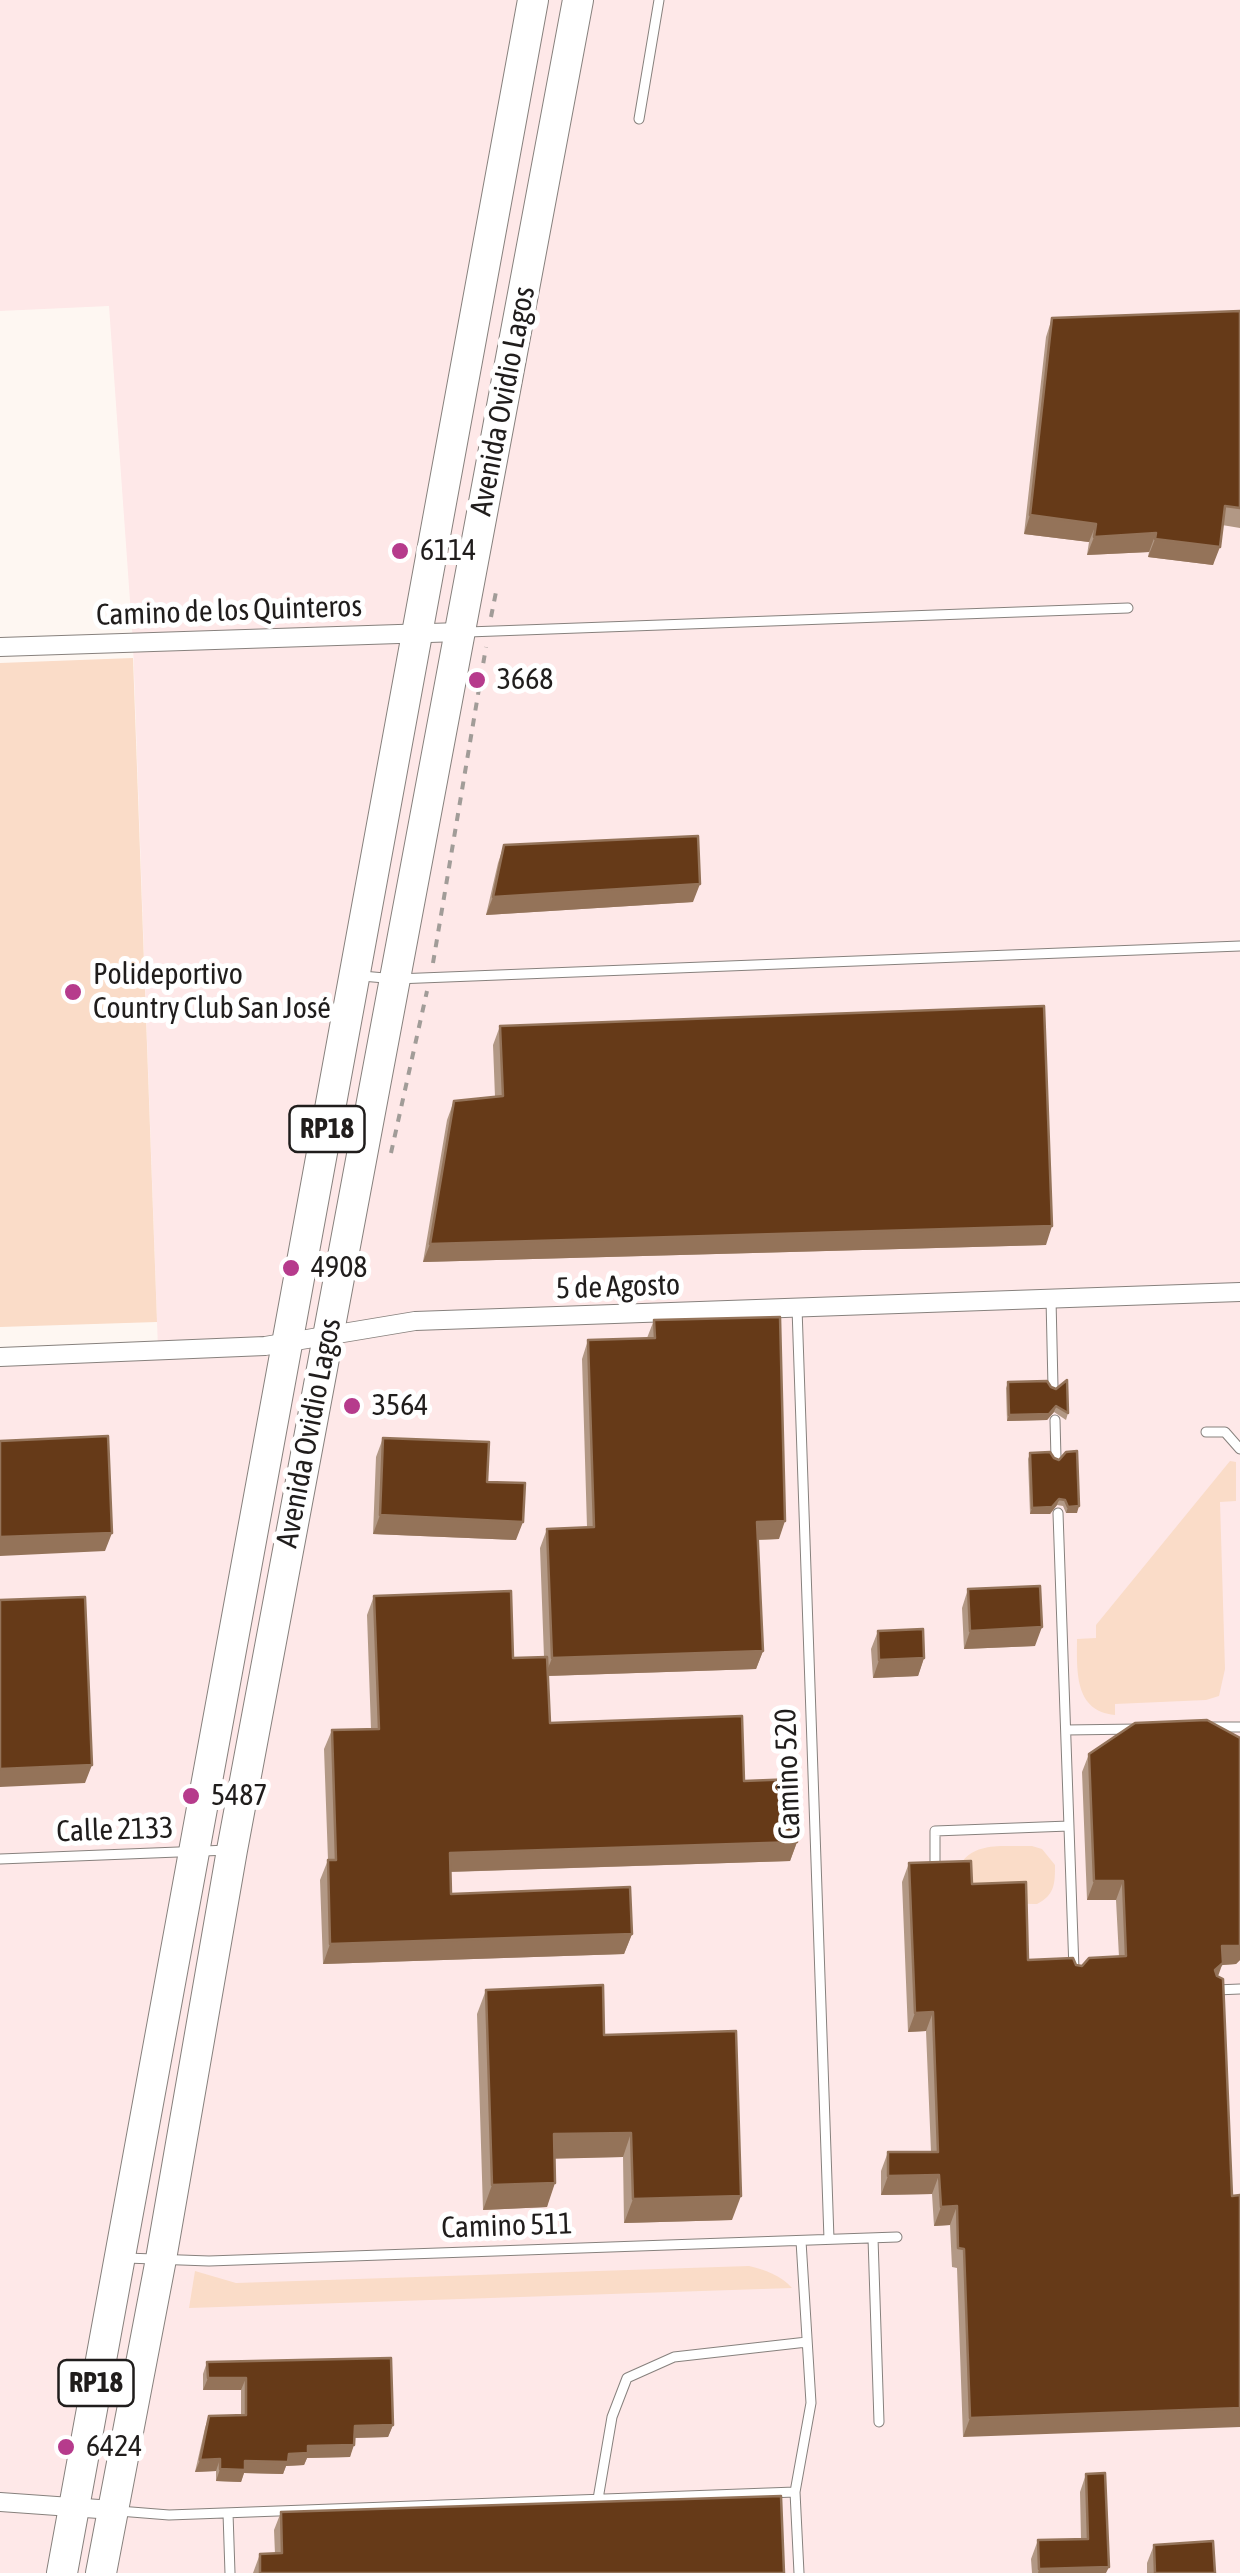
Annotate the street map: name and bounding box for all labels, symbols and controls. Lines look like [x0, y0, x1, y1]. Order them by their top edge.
street label: Avenida Ovidio Lagos [463, 283, 543, 519]
place label: 6114 [420, 533, 476, 569]
marker: 6114 [389, 540, 411, 562]
street label: Camino de los Quinteros [95, 588, 363, 634]
place label: 3668 [497, 662, 553, 698]
marker: 3668 [466, 669, 488, 691]
place label: Polideportivo Country Club San José [93, 957, 331, 1028]
marker: Polideportivo Country Club San José [62, 981, 84, 1003]
road number: RP18 [290, 1106, 364, 1152]
place label: 4908 [311, 1250, 367, 1286]
marker: 4908 [280, 1257, 302, 1279]
street label: 5 de Agosto [555, 1267, 681, 1307]
street label: Avenida Ovidio Lagos [269, 1315, 349, 1551]
place label: 3564 [372, 1388, 428, 1424]
marker: 3564 [341, 1395, 363, 1417]
street label: Camino 520 [768, 1708, 808, 1840]
place label: 5487 [211, 1778, 267, 1814]
marker: 5487 [180, 1785, 202, 1807]
street label: Calle 2133 [56, 1810, 174, 1850]
street label: Camino 511 [441, 2206, 573, 2246]
road number: RP18 [58, 2360, 134, 2406]
place label: 6424 [86, 2429, 142, 2465]
marker: 6424 [55, 2436, 77, 2458]

